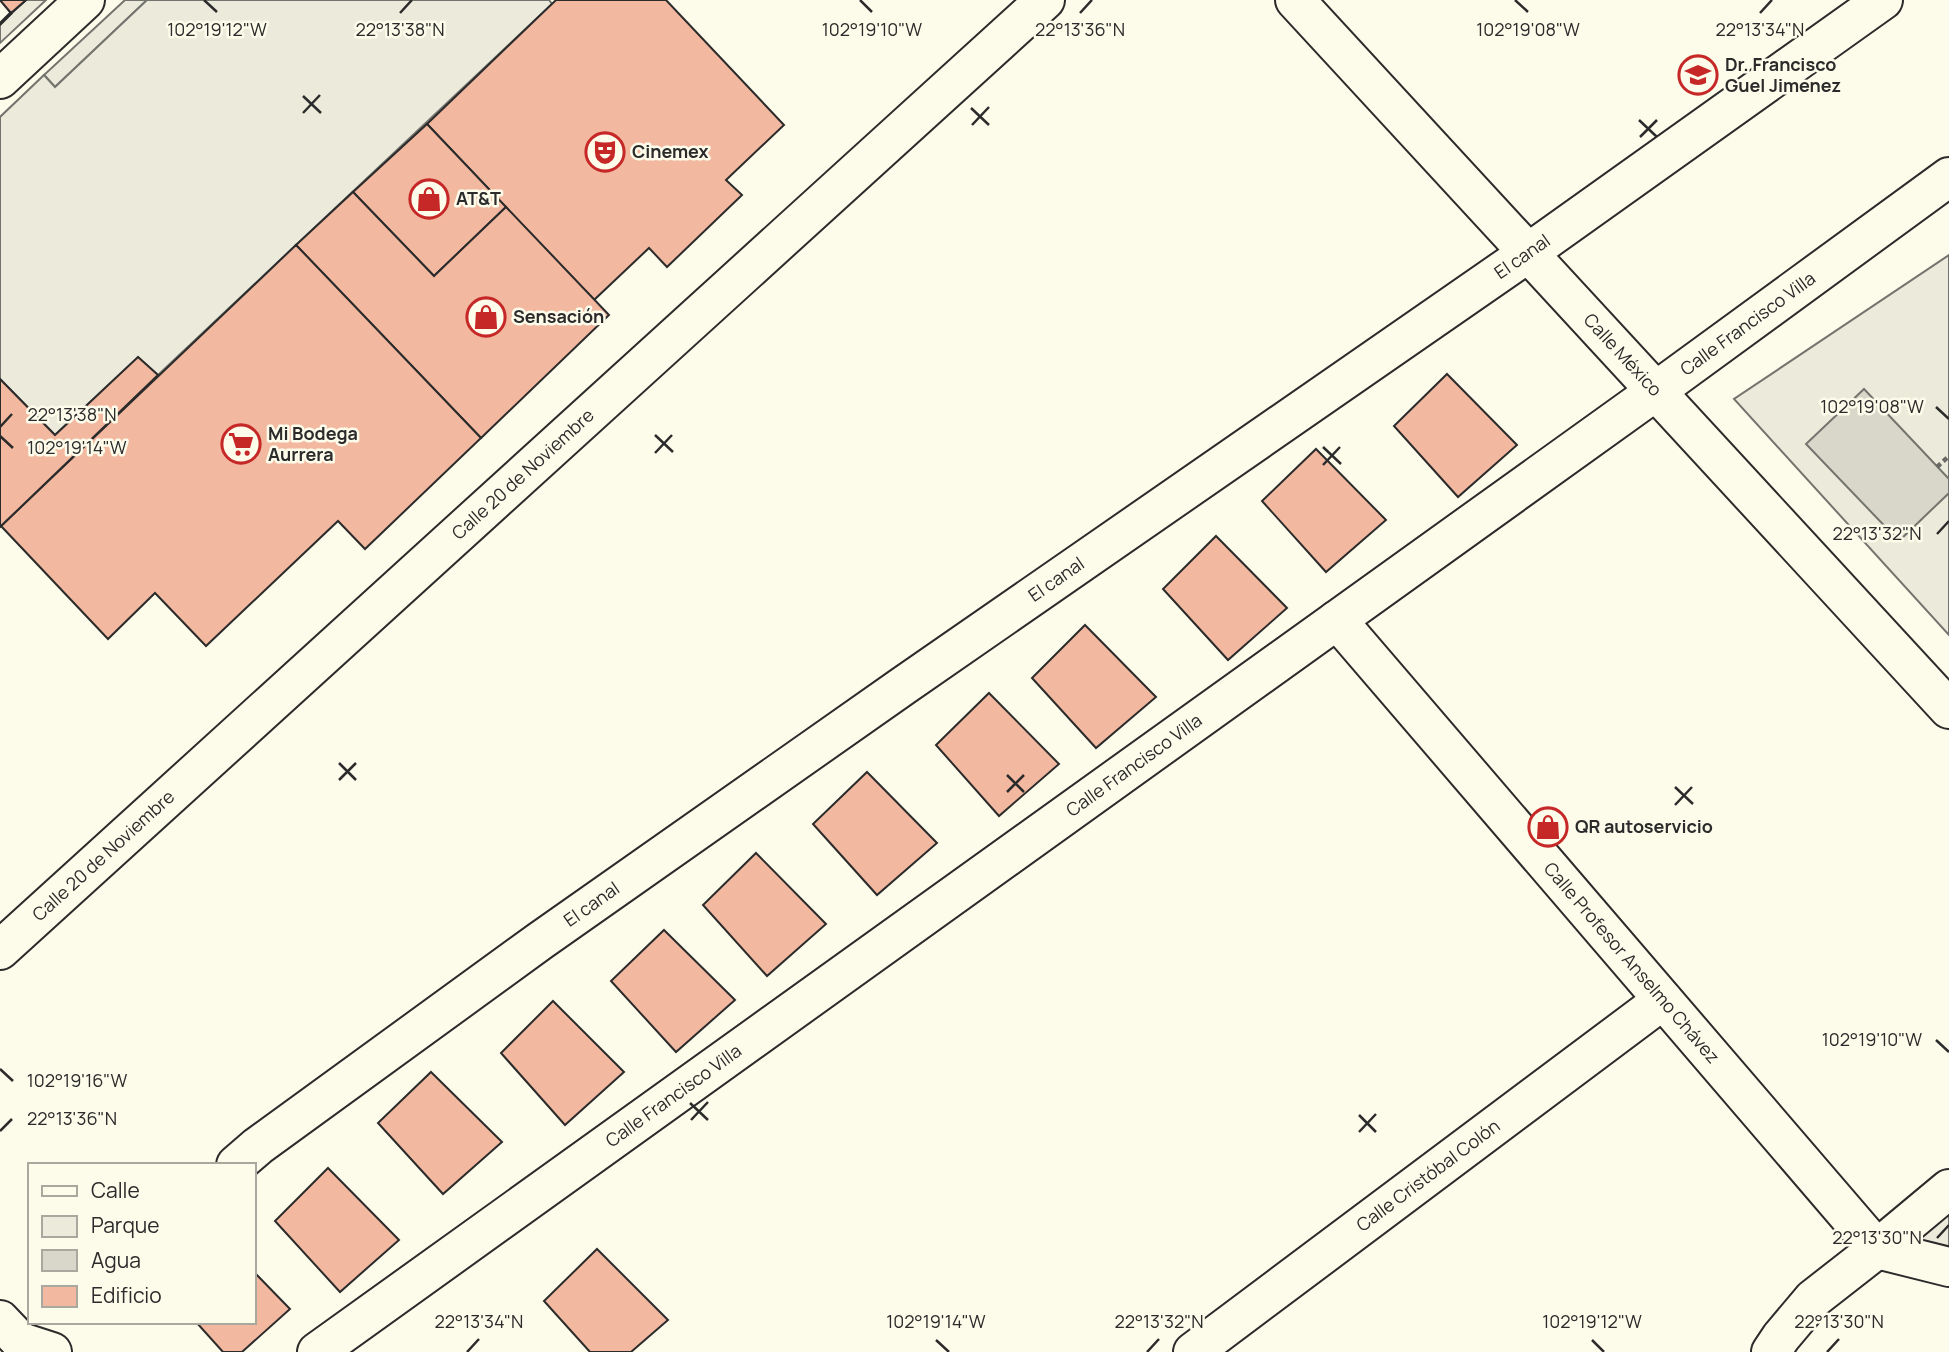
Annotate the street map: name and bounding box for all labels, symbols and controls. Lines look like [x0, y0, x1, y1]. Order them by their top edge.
text: 102°19'12"W [167, 17, 267, 41]
text: 22°13'38"N [355, 17, 445, 41]
text: 102°19'10"W [822, 17, 922, 41]
text: 22°13'36"N [1035, 17, 1125, 41]
text: 102°19'08"W [1476, 17, 1580, 41]
text: 22°13'34"N [1716, 17, 1804, 41]
place label: Dr. Francisco Guel Jimenez [1725, 52, 1841, 97]
school or university icon: Dr. Francisco Guel Jimenez [1677, 54, 1719, 96]
theatre icon: Cinemex [584, 131, 626, 173]
place label: Cinemex [632, 139, 709, 163]
shop icon: AT&T [408, 178, 450, 220]
place label: AT&T [456, 186, 501, 210]
street label: El canal [1489, 228, 1555, 284]
street label: Calle Francisco Villa [1675, 266, 1820, 380]
shop icon: Sensación [465, 296, 507, 338]
place label: Sensación [513, 304, 604, 328]
street label: Calle México [1579, 308, 1668, 401]
text: 102°19'08"W [1820, 394, 1924, 418]
text: 22°13'38"N [27, 402, 117, 426]
street label: Calle 20 de Noviembre [446, 403, 599, 544]
place label: Mi Bodega Aurrera [268, 421, 358, 466]
supermarket icon: Mi Bodega Aurrera [220, 423, 262, 465]
text: 102°19'14"W [27, 435, 127, 459]
text: 22°13'32"N [1832, 521, 1922, 545]
street label: El canal [1023, 551, 1089, 607]
street label: Calle Francisco Villa [1061, 708, 1206, 822]
street label: Calle 20 de Noviembre [27, 784, 179, 926]
shop icon: QR autoservicio [1527, 806, 1569, 848]
place label: QR autoservicio [1575, 814, 1713, 838]
street label: Calle Profesor Anselmo Chávez [1539, 857, 1725, 1068]
street label: El canal [559, 876, 624, 932]
text: 102°19'10"W [1822, 1027, 1922, 1051]
street label: Calle Francisco Villa [600, 1038, 746, 1152]
text: 102°19'16"W [27, 1068, 127, 1092]
text: 22°13'36"N [27, 1106, 117, 1130]
street label: Calle Cristóbal Colón [1351, 1113, 1504, 1237]
legend [28, 1163, 256, 1324]
text: Calle [91, 1176, 140, 1204]
text: Parque [91, 1211, 160, 1239]
text: 22°13'30"N [1832, 1225, 1922, 1249]
text: Agua [91, 1246, 141, 1274]
text: Edificio [91, 1281, 162, 1309]
text: 22°13'34"N [435, 1309, 523, 1333]
text: 102°19'14"W [886, 1309, 986, 1333]
text: 22°13'32"N [1114, 1309, 1204, 1333]
text: 102°19'12"W [1542, 1309, 1642, 1333]
text: 22°13'30"N [1794, 1309, 1884, 1333]

